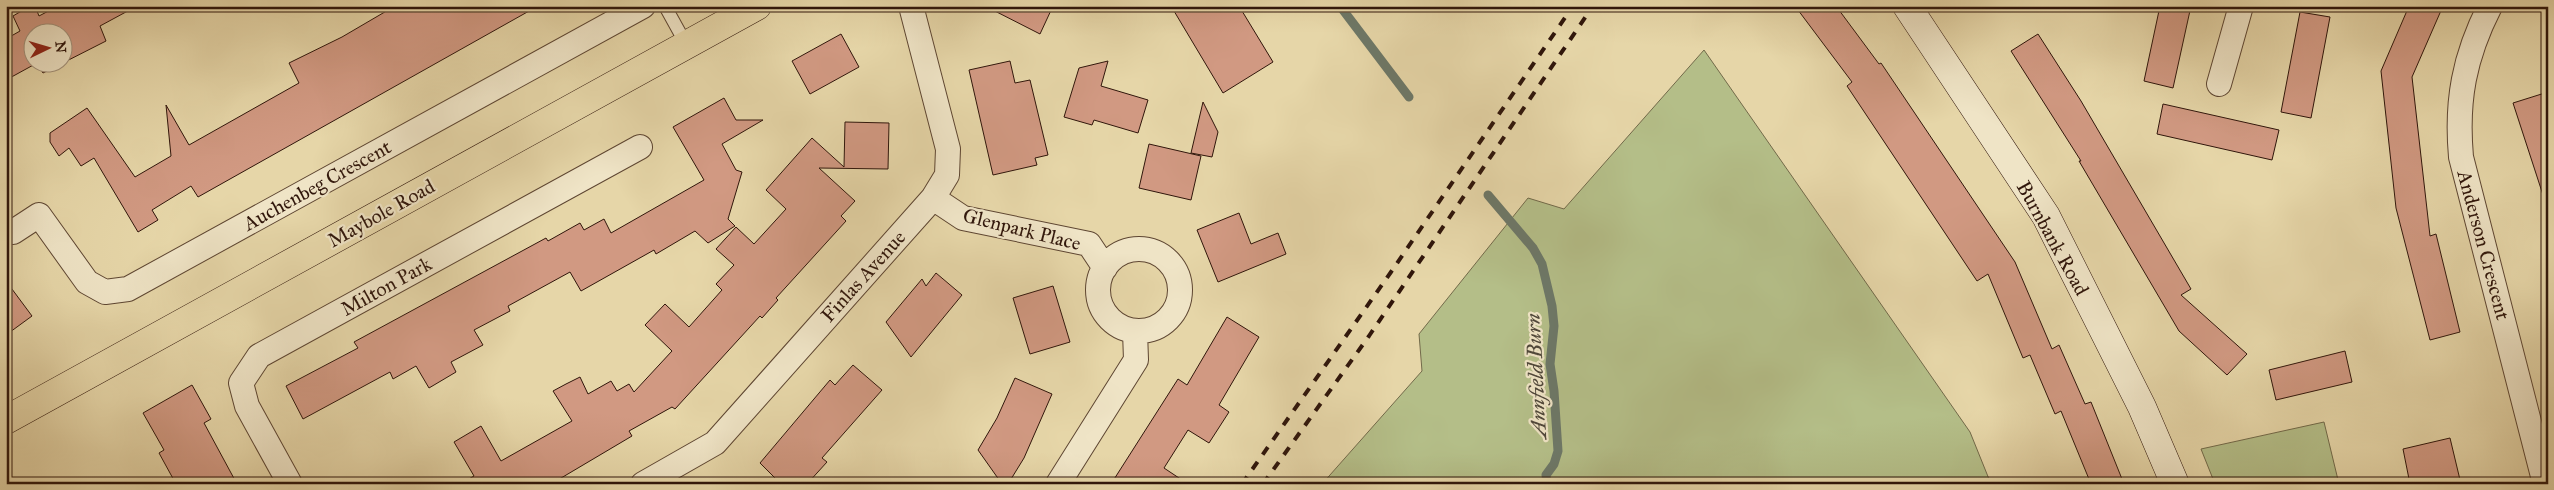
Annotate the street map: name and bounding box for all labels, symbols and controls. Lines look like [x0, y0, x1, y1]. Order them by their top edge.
north arrow [22, 22, 72, 72]
text: N [51, 40, 69, 54]
street label: Auchenbeg Crescent [238, 134, 396, 237]
street label: Anderson Crescent [2452, 167, 2516, 322]
street label: Maybole Road [323, 174, 439, 252]
street label: Burnbank Road [2012, 177, 2094, 299]
street label: Glenpark Place [961, 203, 1083, 255]
street label: Finlas Avenue [816, 225, 910, 327]
street label: Milton Park [336, 251, 436, 321]
water label: Annfield Burn [1520, 313, 1552, 441]

